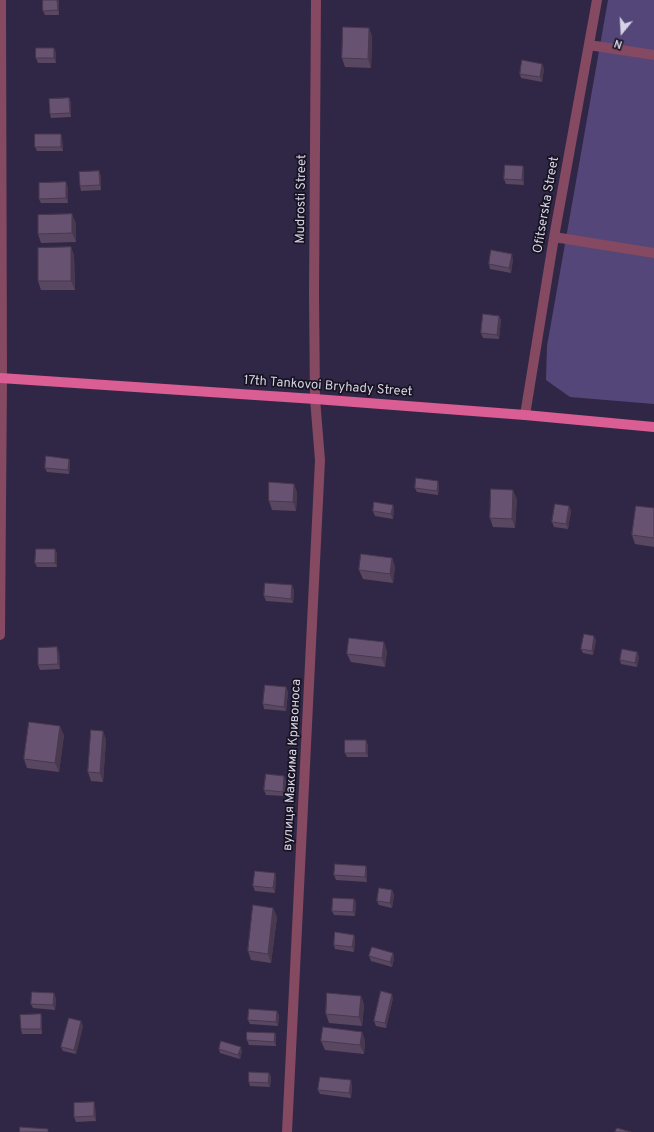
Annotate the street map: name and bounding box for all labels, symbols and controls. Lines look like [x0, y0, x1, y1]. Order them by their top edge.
north arrow [602, 12, 642, 52]
text: N [612, 36, 624, 51]
street label: Mudrosti Street [293, 154, 311, 244]
street label: Ofitserska Street [531, 155, 563, 255]
street label: 17th Tankovoi Bryhady Street [243, 373, 413, 401]
street label: вулиця Максима Кривоноса [281, 679, 305, 851]

